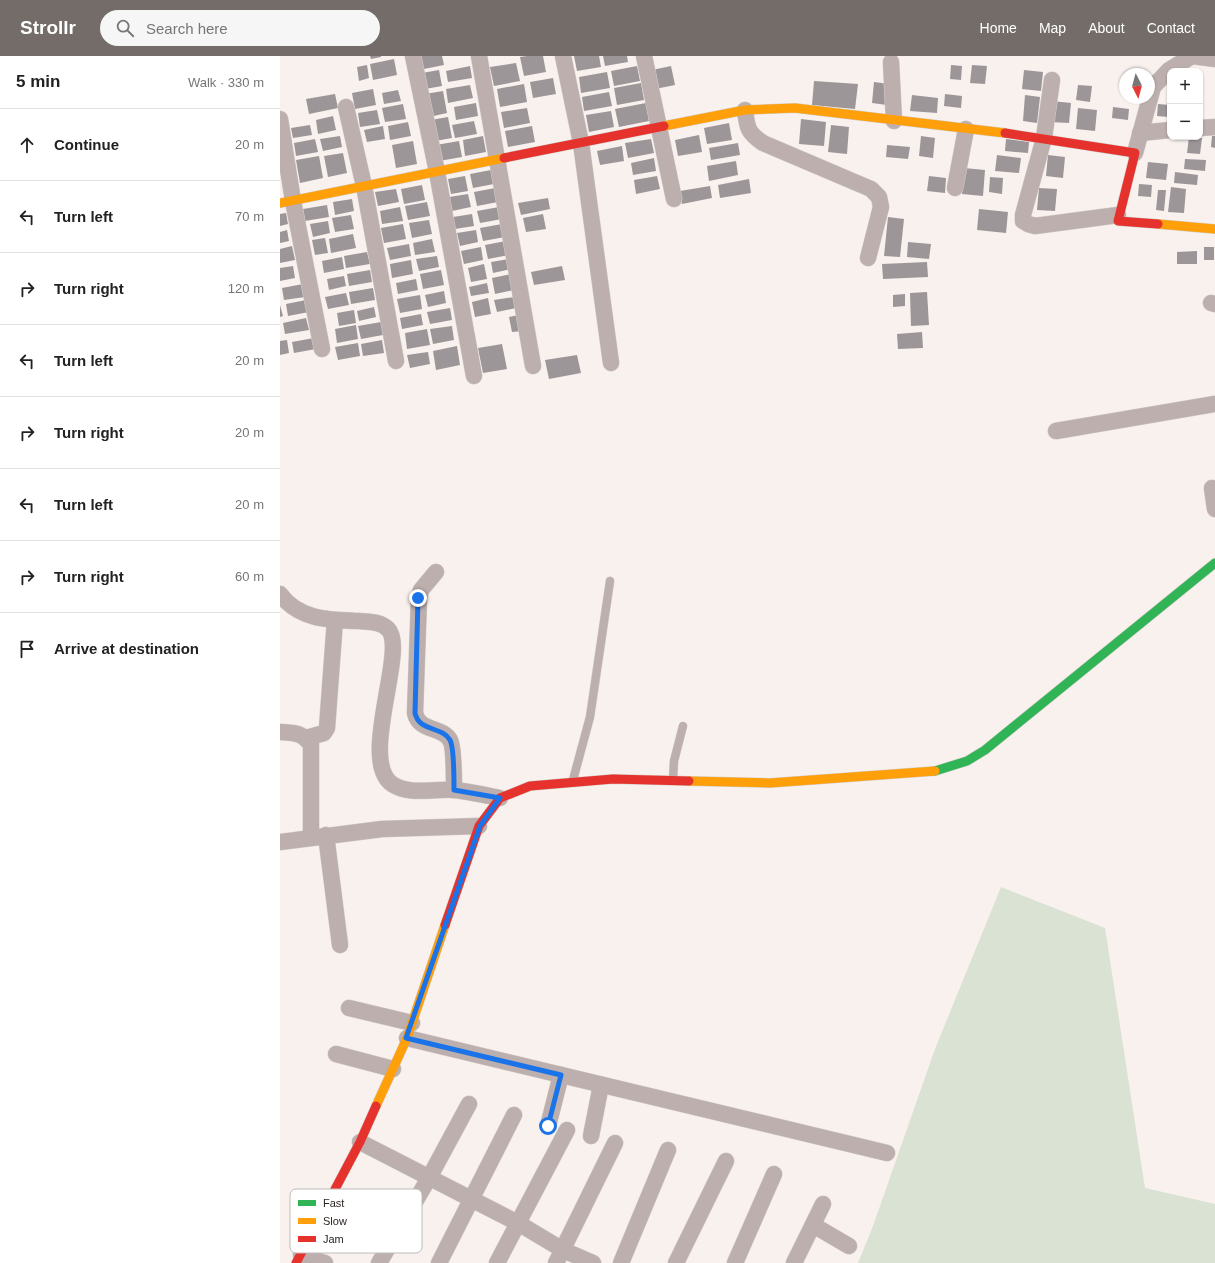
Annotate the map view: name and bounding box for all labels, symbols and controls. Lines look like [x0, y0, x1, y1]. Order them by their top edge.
search box [100, 10, 380, 46]
text: Strollr [20, 17, 76, 38]
icon: search [114, 17, 136, 39]
text: Search here [146, 20, 228, 37]
text: Home [980, 20, 1017, 36]
text: Map [1039, 20, 1066, 36]
text: About [1088, 20, 1125, 36]
text: Contact [1147, 20, 1195, 36]
north arrow [1119, 68, 1155, 104]
map controls [1167, 68, 1203, 140]
button: + [1167, 68, 1203, 104]
text: 5 min [16, 72, 60, 91]
text: Walk · 330 m [188, 75, 264, 90]
button: − [1167, 104, 1203, 140]
icon: ahead [16, 134, 38, 156]
text: Continue [54, 136, 119, 153]
text: 20 m [235, 137, 264, 152]
icon: left [16, 206, 38, 228]
text: Turn left [54, 208, 113, 225]
text: 70 m [235, 209, 264, 224]
icon: right [16, 278, 38, 300]
text: Turn right [54, 280, 124, 297]
text: 120 m [228, 281, 264, 296]
icon: left [16, 350, 38, 372]
text: Turn left [54, 352, 113, 369]
text: 20 m [235, 353, 264, 368]
icon: right [16, 422, 38, 444]
text: Turn right [54, 424, 124, 441]
text: 20 m [235, 425, 264, 440]
icon: left [16, 494, 38, 516]
text: Turn left [54, 496, 113, 513]
text: 20 m [235, 497, 264, 512]
icon: right [16, 566, 38, 588]
text: Turn right [54, 568, 124, 585]
text: 60 m [235, 569, 264, 584]
route end [409, 589, 427, 607]
icon: arrive [16, 638, 38, 660]
text: Arrive at destination [54, 640, 199, 657]
route start [539, 1117, 557, 1135]
legend [290, 1189, 422, 1253]
text: Fast [323, 1197, 344, 1209]
text: Slow [323, 1215, 347, 1227]
text: Jam [323, 1233, 344, 1245]

